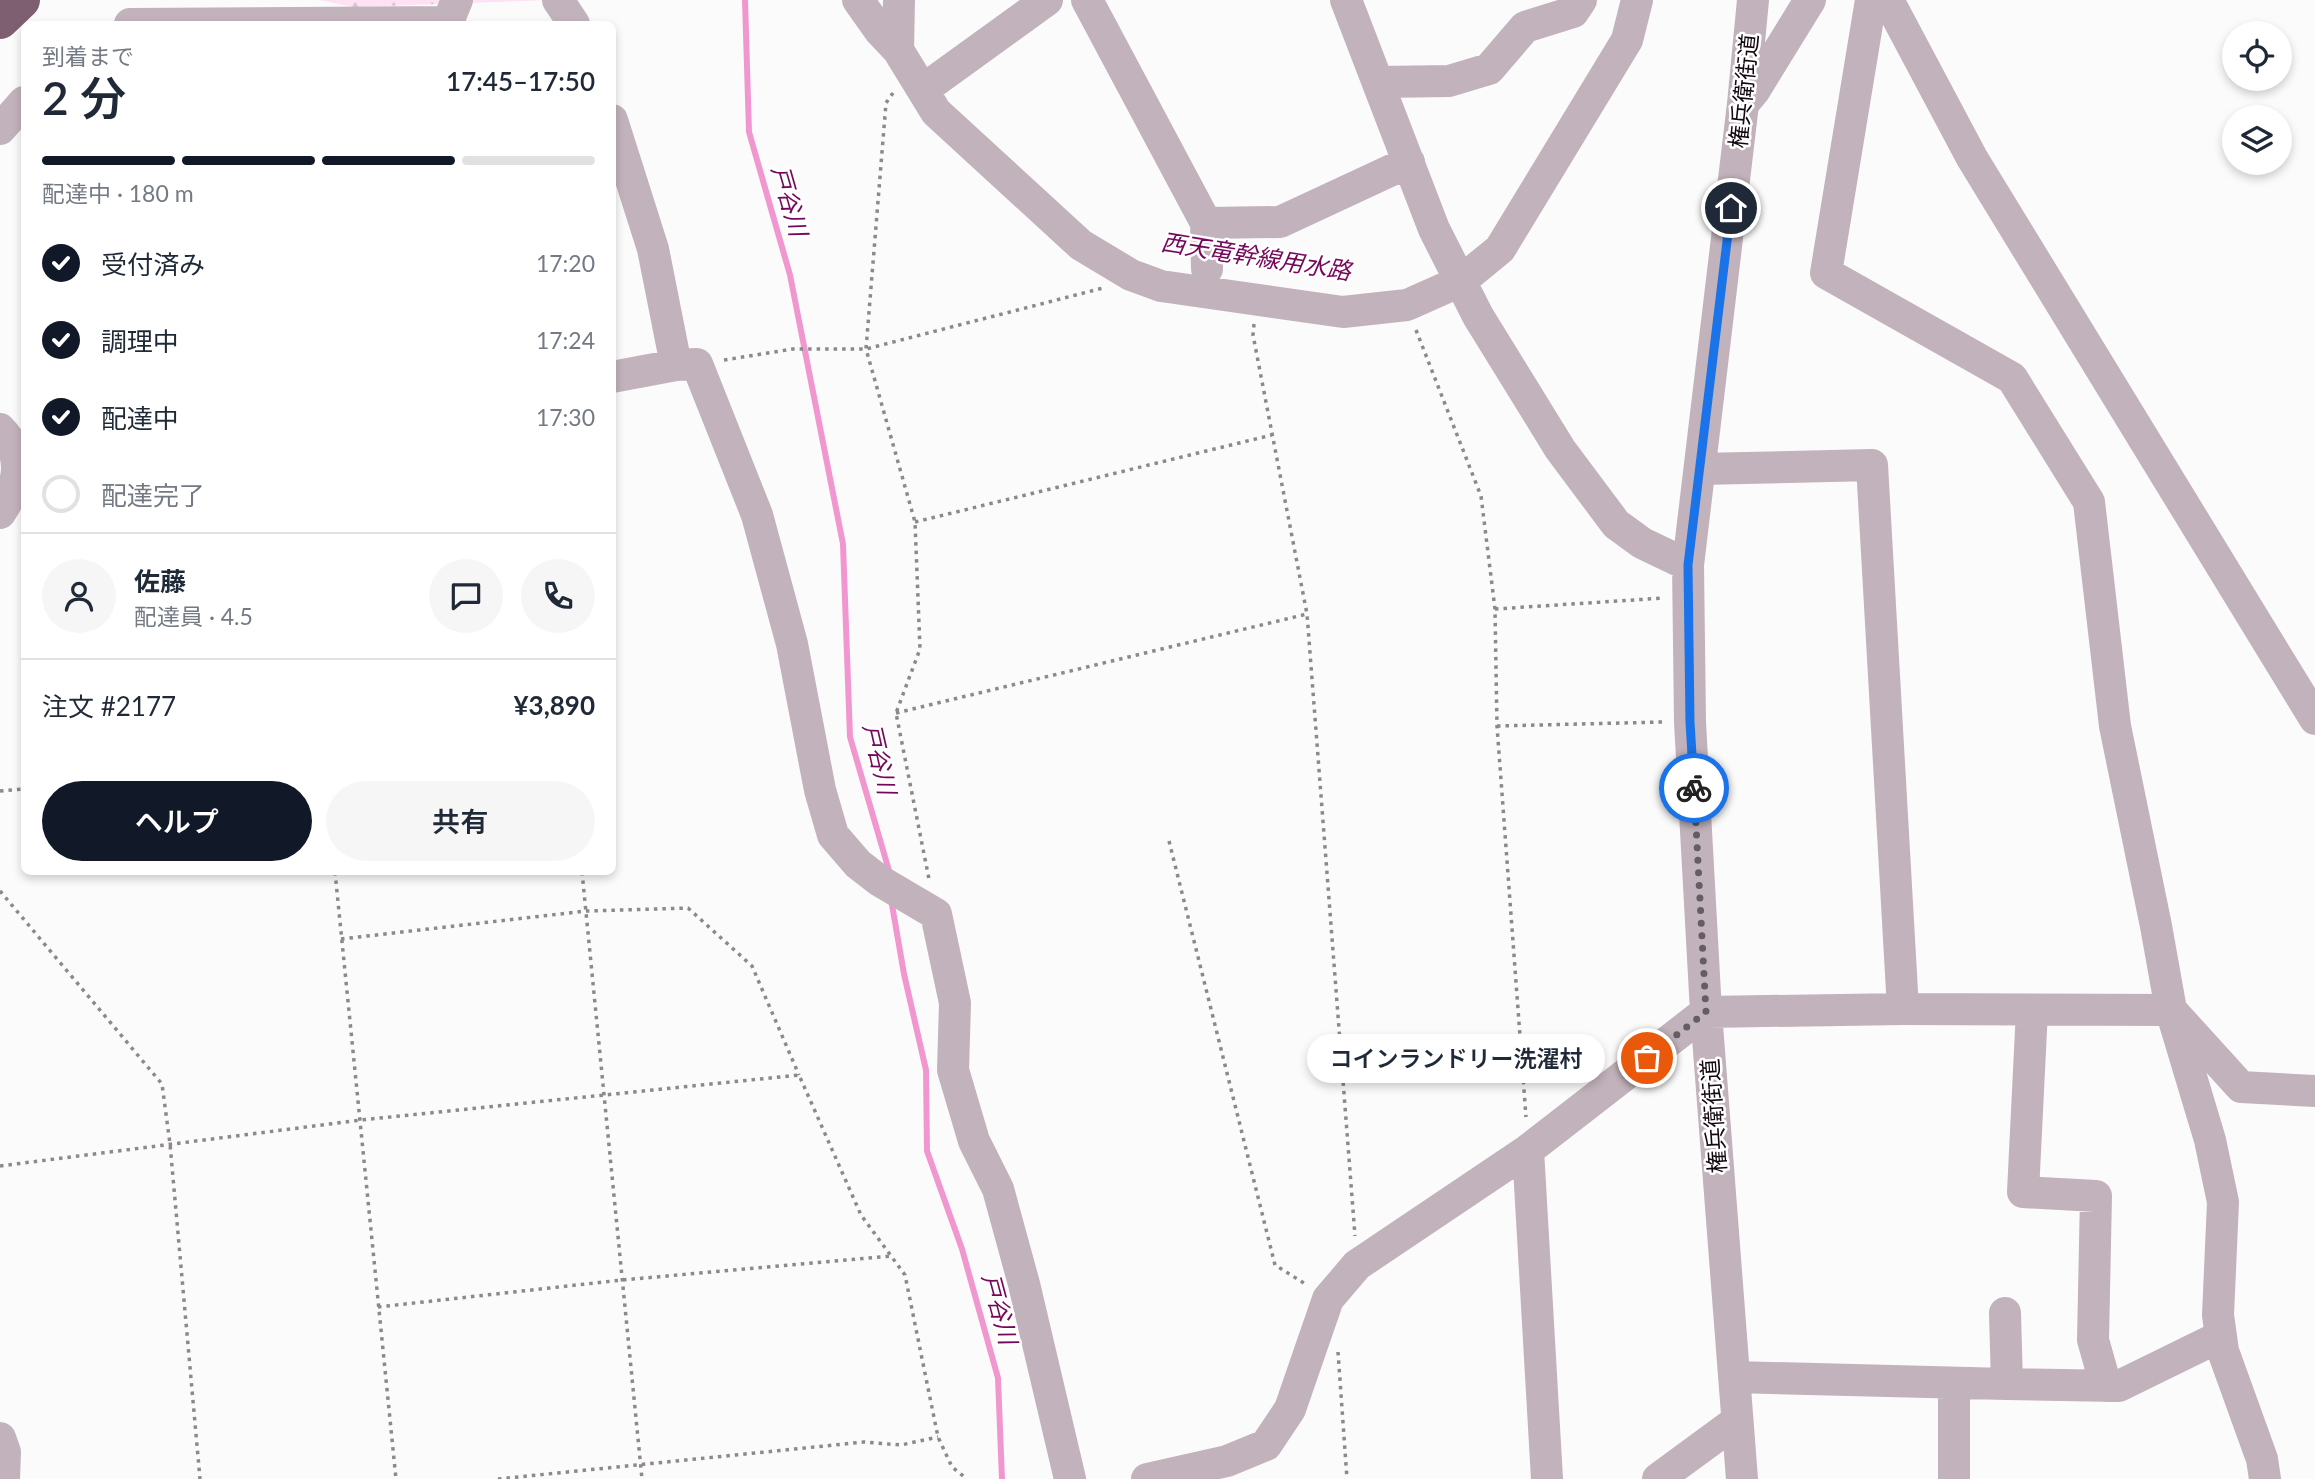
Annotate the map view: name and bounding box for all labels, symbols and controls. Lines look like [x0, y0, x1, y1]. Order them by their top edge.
map controls [2222, 21, 2292, 175]
button: locate [2222, 21, 2292, 91]
street label: 権兵衛街道 [1723, 32, 1763, 150]
text: 到着まで [42, 42, 134, 70]
text: 17:45–17:50 [446, 65, 595, 97]
text: 2 分 [42, 70, 126, 125]
button: layers [2222, 105, 2292, 175]
water label: 戸谷川 [767, 162, 815, 242]
pin [1701, 178, 1761, 238]
text: 配達中 · 180 m [42, 179, 194, 207]
icon: home [1712, 189, 1750, 227]
water label: 西天竜幹線用水路 [1159, 226, 1355, 285]
icon: check [42, 244, 80, 282]
text: 受付済み [101, 248, 205, 280]
text: 17:20 [536, 249, 595, 277]
icon: check [42, 321, 80, 359]
text: 調理中 [101, 325, 179, 357]
text: 17:24 [536, 326, 595, 354]
icon: check [42, 398, 80, 436]
text: 配達中 [101, 402, 179, 434]
text: 17:30 [536, 403, 595, 431]
text: 配達完了 [101, 479, 205, 511]
button: person [42, 559, 116, 633]
button: chat [429, 559, 503, 633]
button: phone [521, 559, 595, 633]
text: 佐藤 [134, 565, 186, 597]
text: 配達員 · 4.5 [134, 602, 253, 630]
text: ¥3,890 [514, 689, 595, 721]
text: 注文 #2177 [42, 690, 176, 722]
water label: 戸谷川 [858, 720, 903, 800]
courier [1659, 753, 1729, 823]
icon: bike [1675, 769, 1713, 807]
button: ヘルプ [42, 781, 312, 861]
button: 共有 [326, 781, 595, 861]
pin [1617, 1028, 1677, 1088]
callout: コインランドリー洗濯村 [1308, 1034, 1605, 1082]
icon: bag [1628, 1039, 1666, 1077]
text: コインランドリー洗濯村 [1330, 1044, 1583, 1072]
street label: 権兵衛街道 [1695, 1058, 1731, 1174]
water label: 戸谷川 [977, 1270, 1025, 1350]

